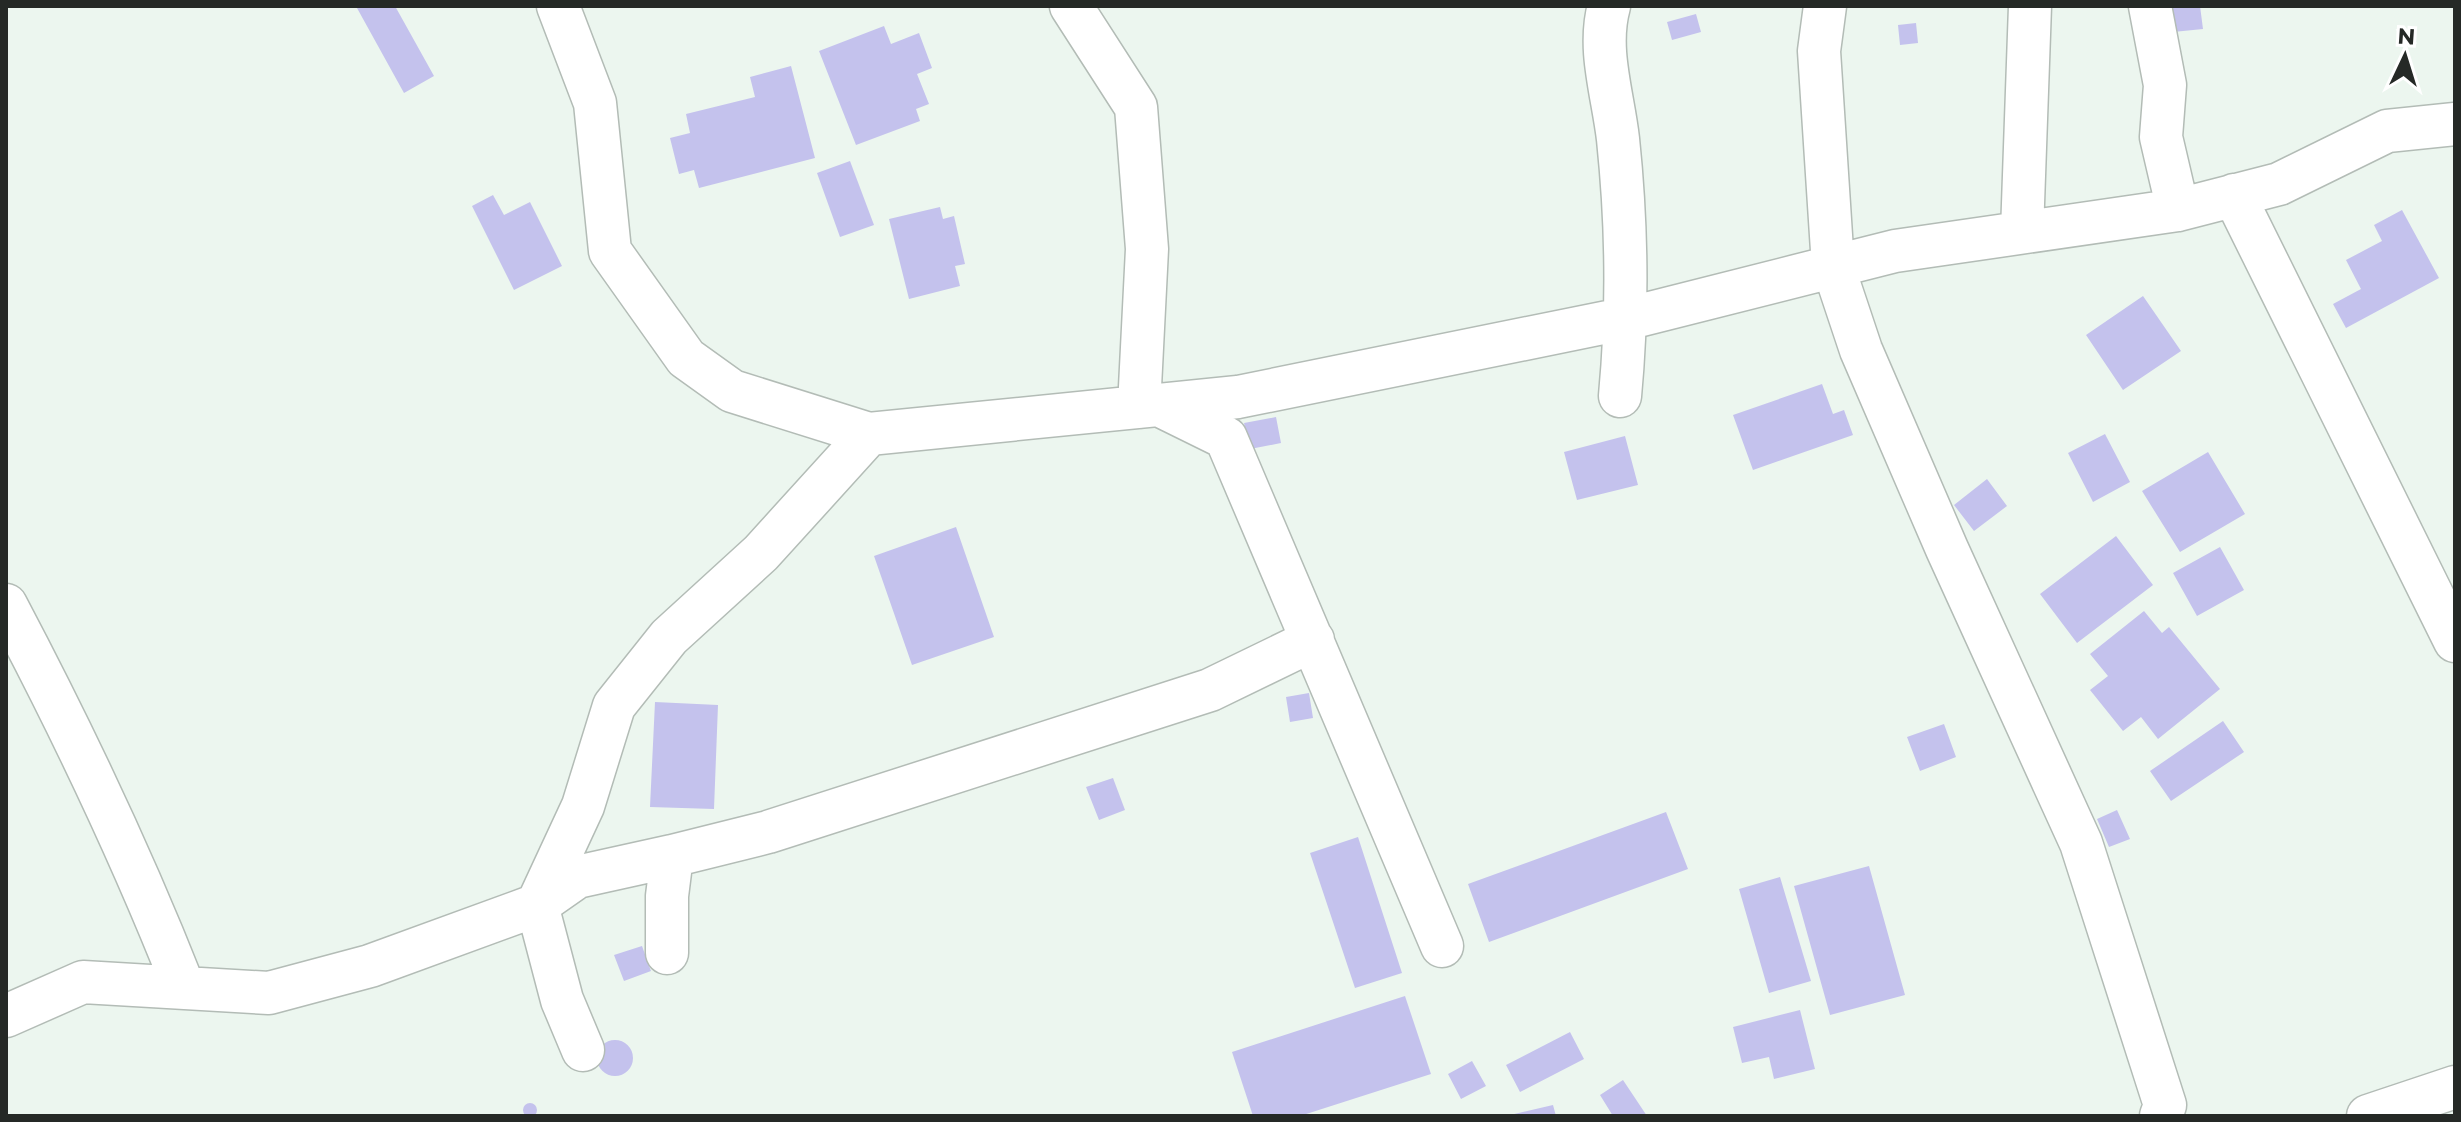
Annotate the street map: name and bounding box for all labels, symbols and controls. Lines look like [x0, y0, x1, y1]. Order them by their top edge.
north arrow [2365, 16, 2445, 96]
text: N [2397, 22, 2416, 51]

